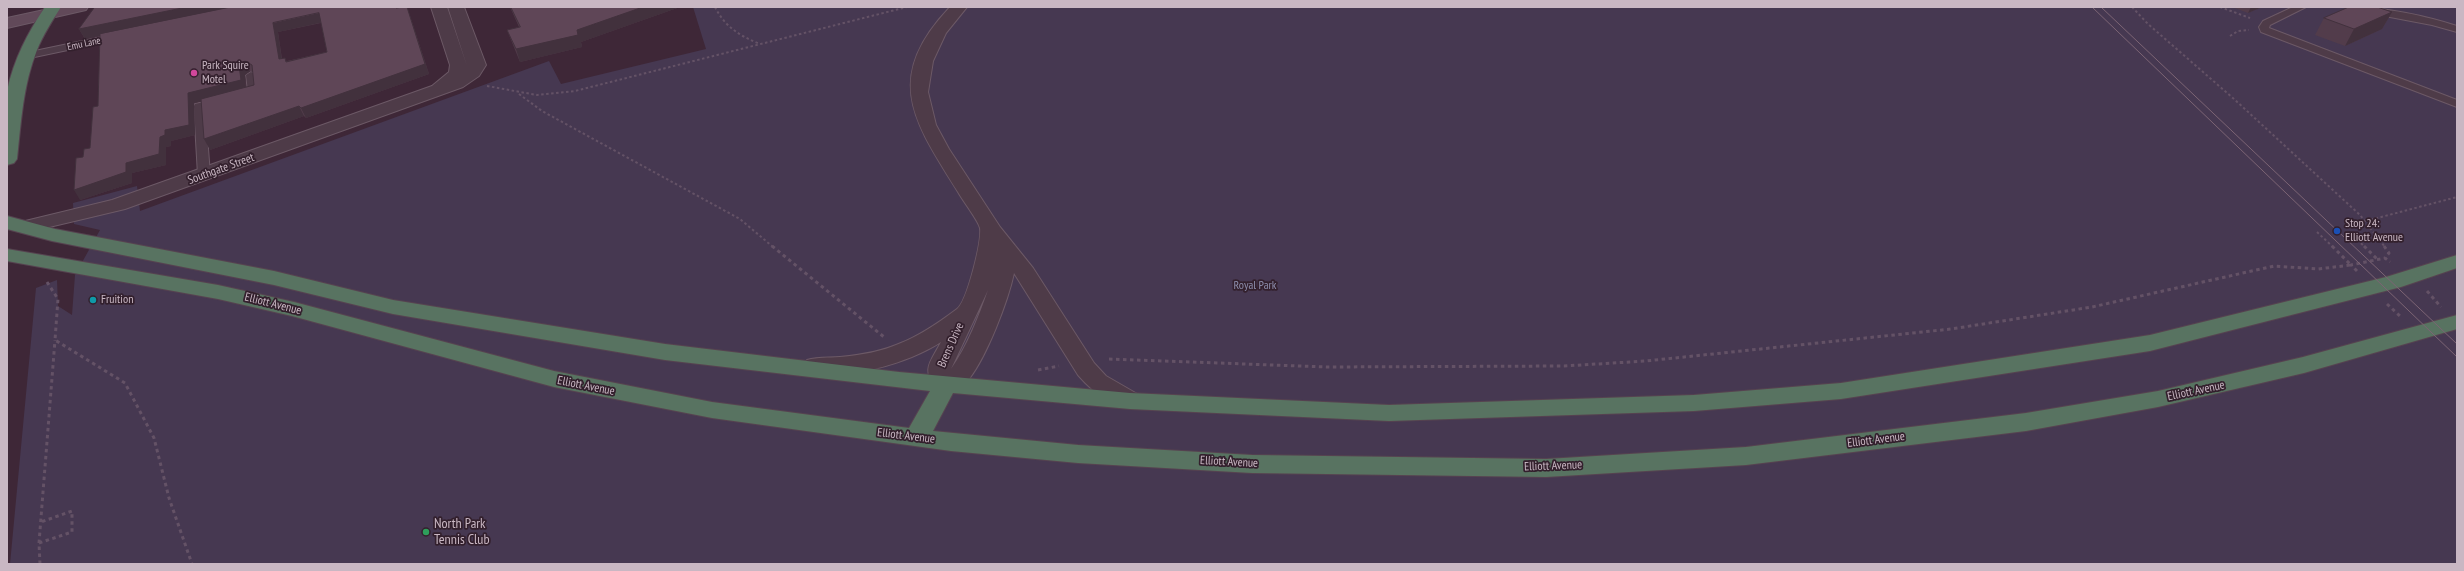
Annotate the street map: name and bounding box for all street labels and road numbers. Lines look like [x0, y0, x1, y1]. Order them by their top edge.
street label: Emu Lane [66, 35, 102, 53]
street label: Southgate Street [186, 150, 256, 188]
street label: Elliott Avenue [243, 290, 303, 318]
street label: Brens Drive [935, 320, 967, 370]
street label: Elliott Avenue [556, 373, 616, 399]
street label: Elliott Avenue [2166, 378, 2226, 404]
street label: Elliott Avenue [876, 425, 936, 447]
street label: Elliott Avenue [1846, 429, 1906, 451]
street label: Elliott Avenue [1200, 453, 1258, 471]
street label: Elliott Avenue [1524, 458, 1582, 474]

